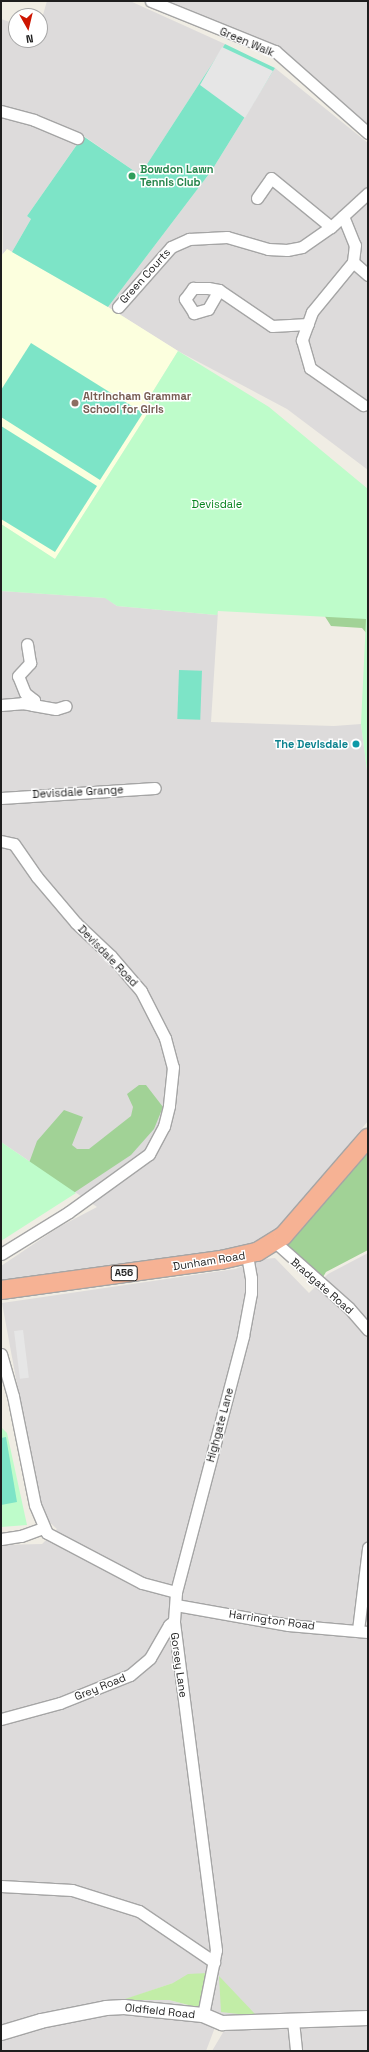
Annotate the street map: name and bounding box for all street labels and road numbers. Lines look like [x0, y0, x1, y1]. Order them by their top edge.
street label: Green Walk [218, 25, 276, 59]
street label: Green Courts [117, 246, 173, 306]
street label: Devisdale Grange [32, 783, 124, 801]
street label: Devisdale Road [75, 922, 141, 990]
street label: Dunham Road [172, 1249, 246, 1273]
street label: Bradgate Road [288, 1255, 356, 1317]
road number: A56 [110, 1265, 138, 1281]
street label: Highgate Lane [204, 1386, 236, 1464]
street label: Harrington Road [228, 1607, 316, 1633]
street label: Gorsey Lane [168, 1632, 190, 1698]
street label: Grey Road [72, 1671, 128, 1703]
street label: Oldfield Road [124, 2001, 196, 2021]

